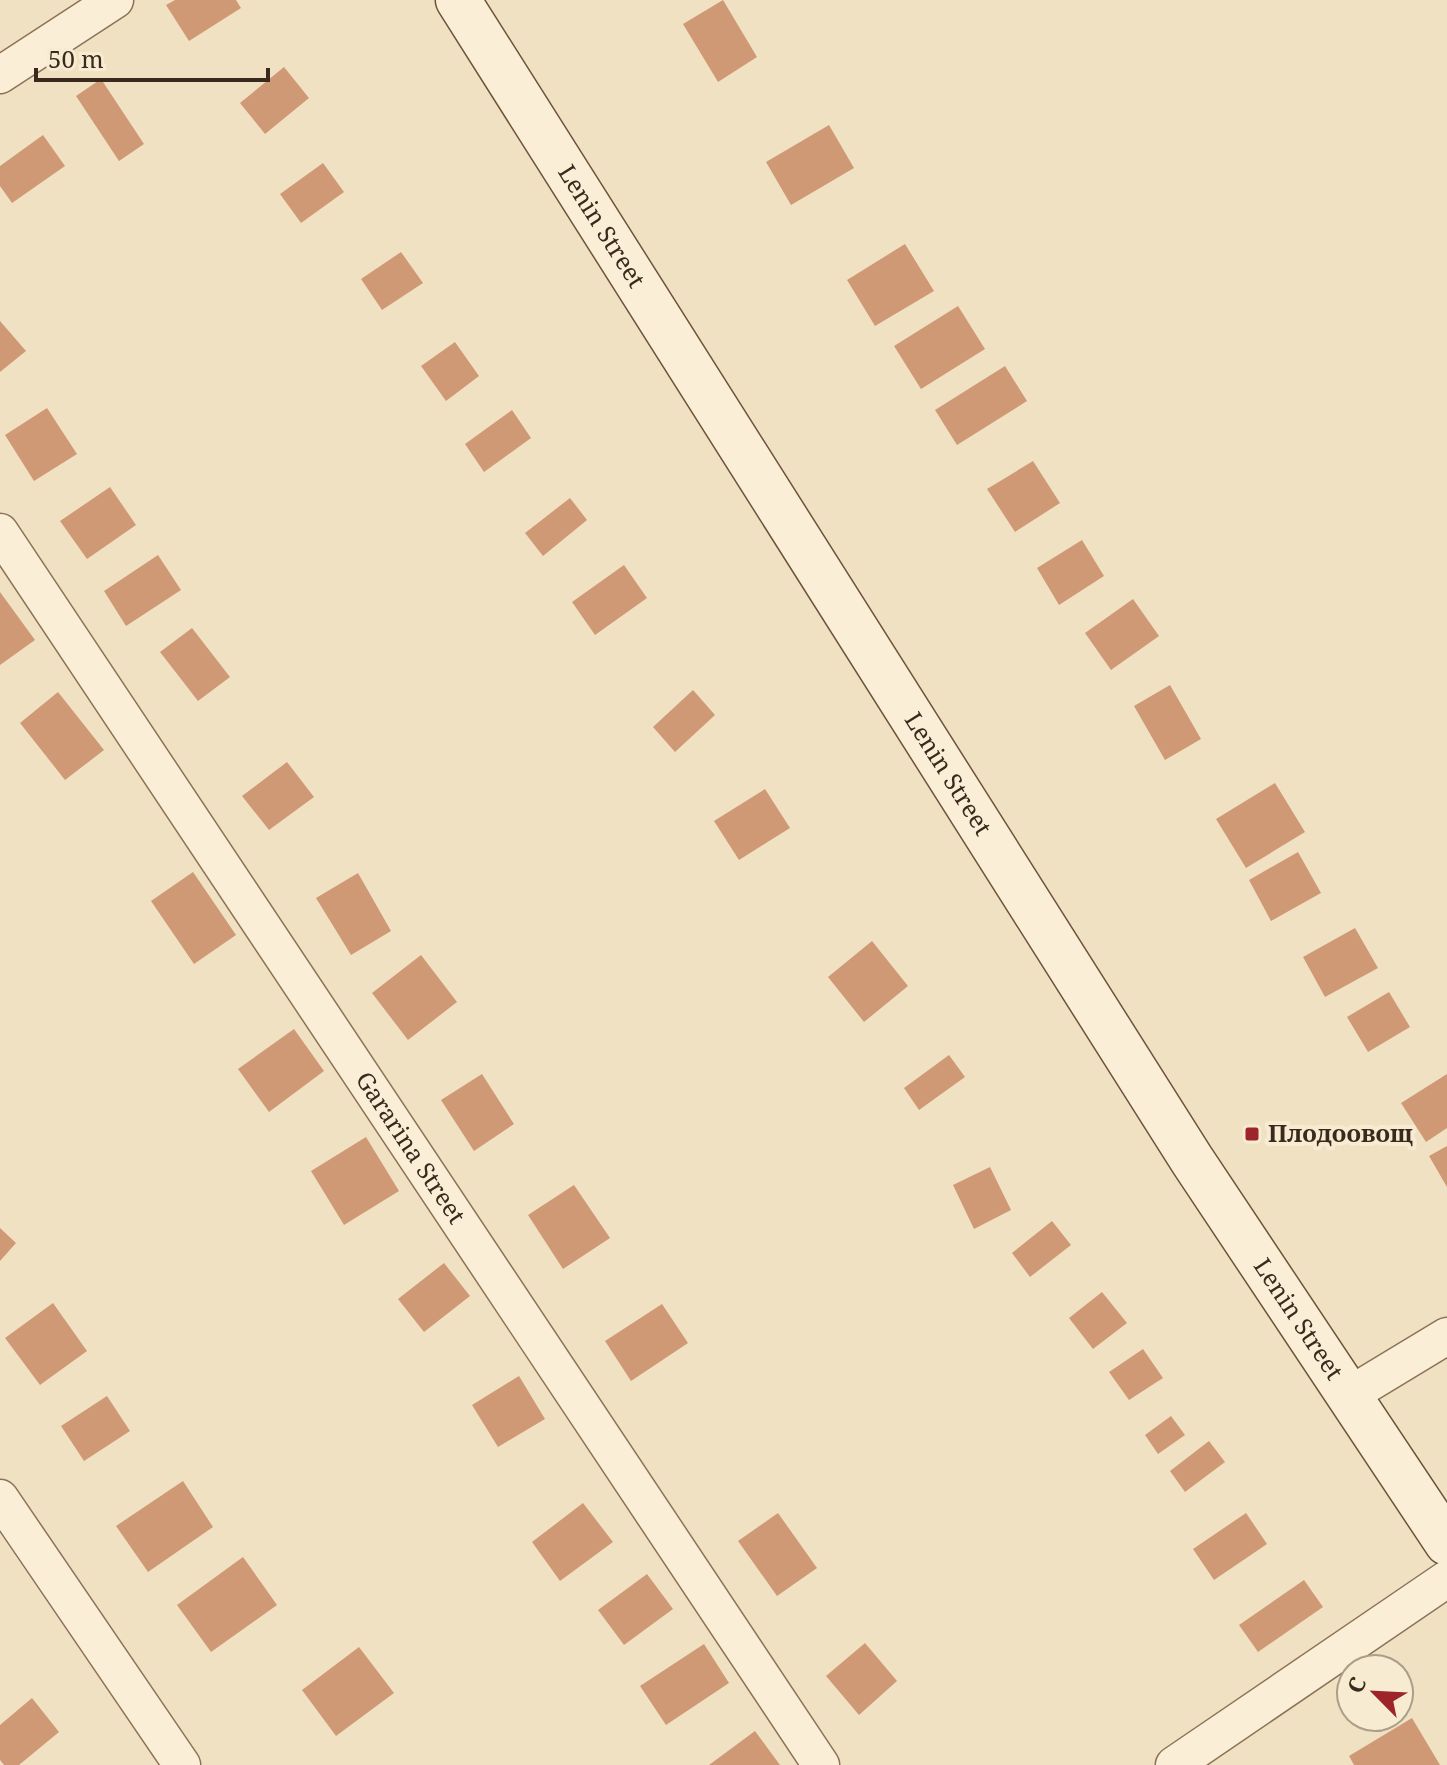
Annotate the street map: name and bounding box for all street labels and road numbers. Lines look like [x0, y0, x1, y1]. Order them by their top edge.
street label: Lenin Street [551, 158, 654, 294]
street label: Lenin Street [898, 705, 1000, 841]
street label: Gararina Street [349, 1065, 474, 1230]
street label: Lenin Street [1247, 1251, 1352, 1386]

